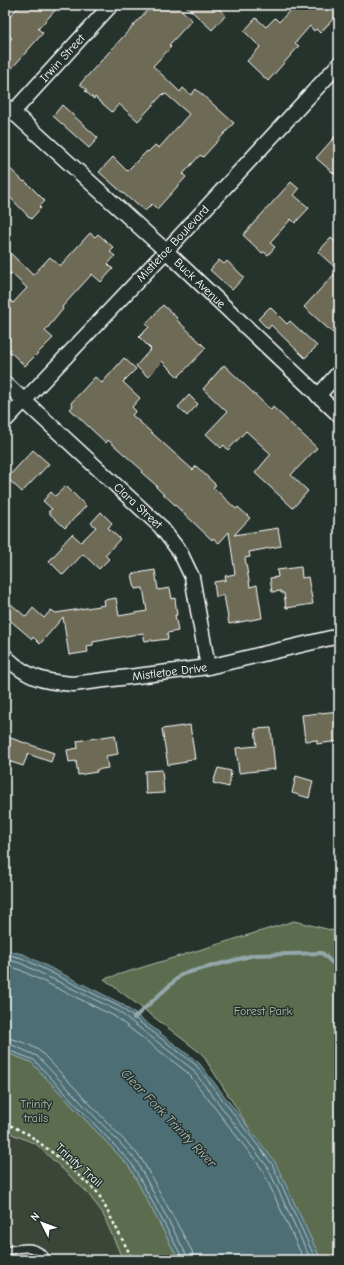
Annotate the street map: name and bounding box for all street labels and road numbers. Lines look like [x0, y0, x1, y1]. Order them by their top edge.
street label: Irwin Street [37, 31, 88, 85]
street label: Mistletoe Boulevard [133, 202, 212, 285]
street label: Buck Avenue [171, 255, 229, 311]
street label: Clara Street [111, 480, 166, 532]
street label: Mistletoe Drive [131, 660, 208, 683]
street label: Trinity Trail [53, 1140, 105, 1190]

